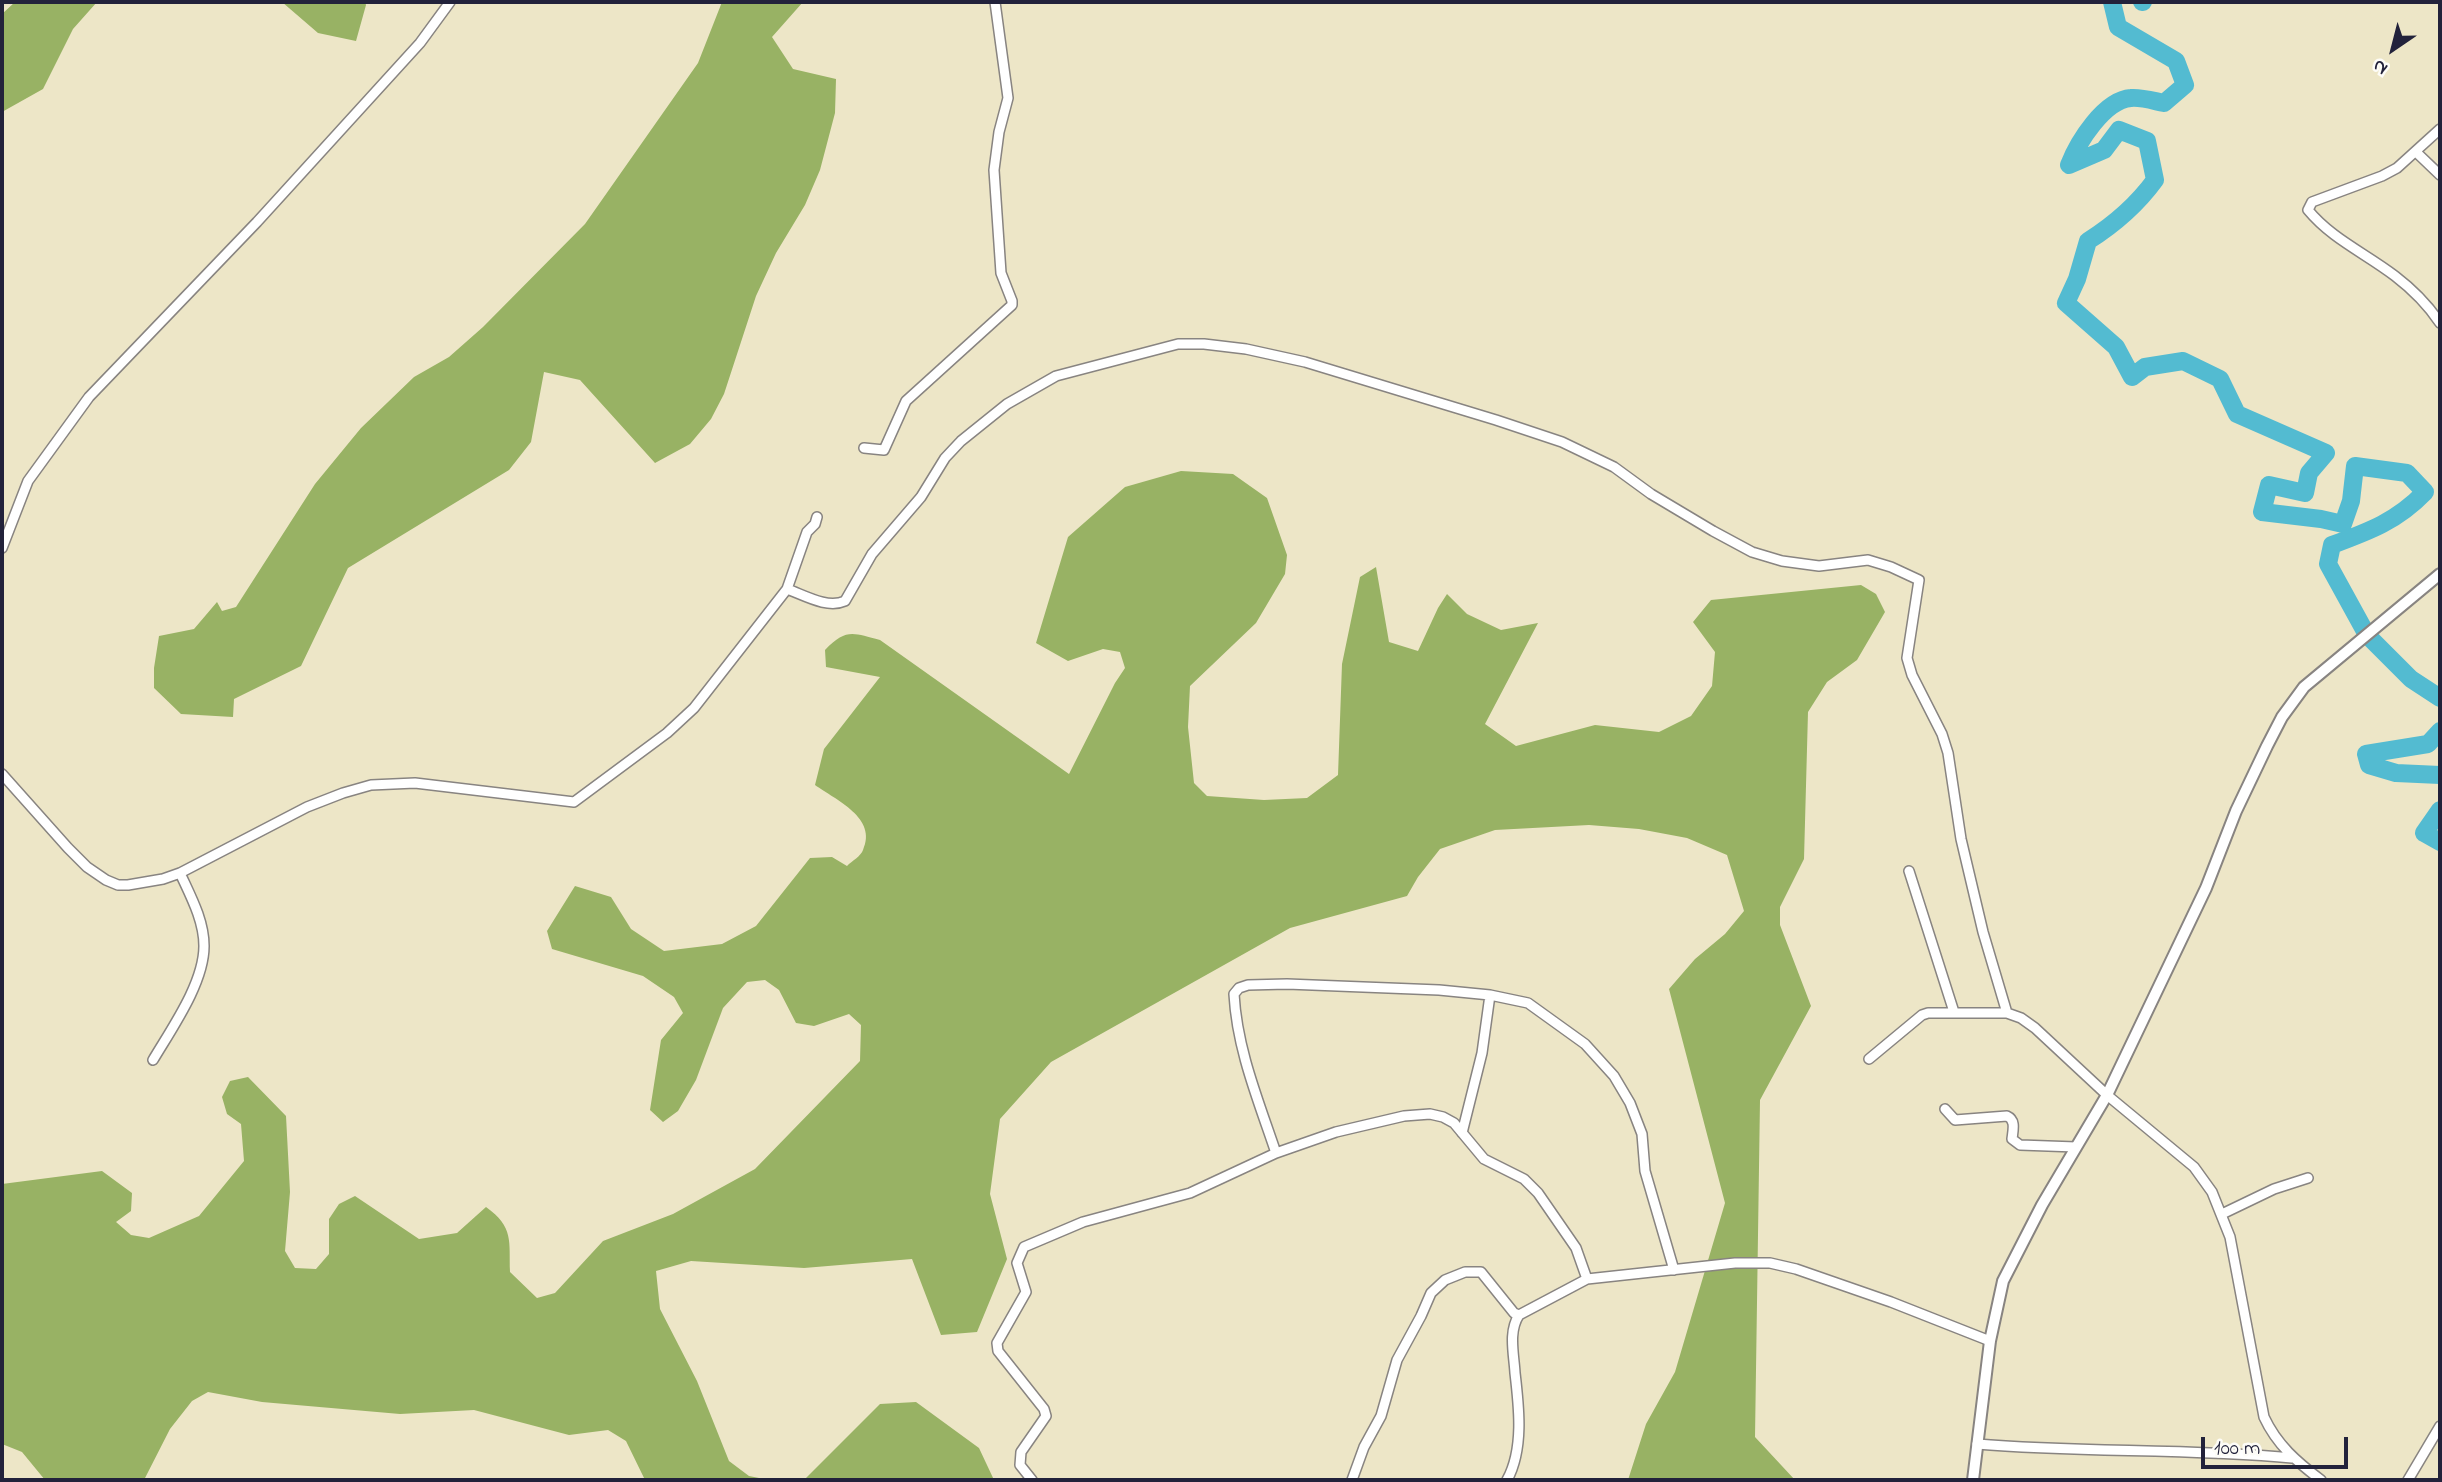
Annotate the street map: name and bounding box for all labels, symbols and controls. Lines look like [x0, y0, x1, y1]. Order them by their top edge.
north arrow [2358, 14, 2428, 84]
text: N [2368, 52, 2394, 81]
scale bar [2204, 1422, 2351, 1466]
text: 100 m [2214, 1434, 2260, 1464]

